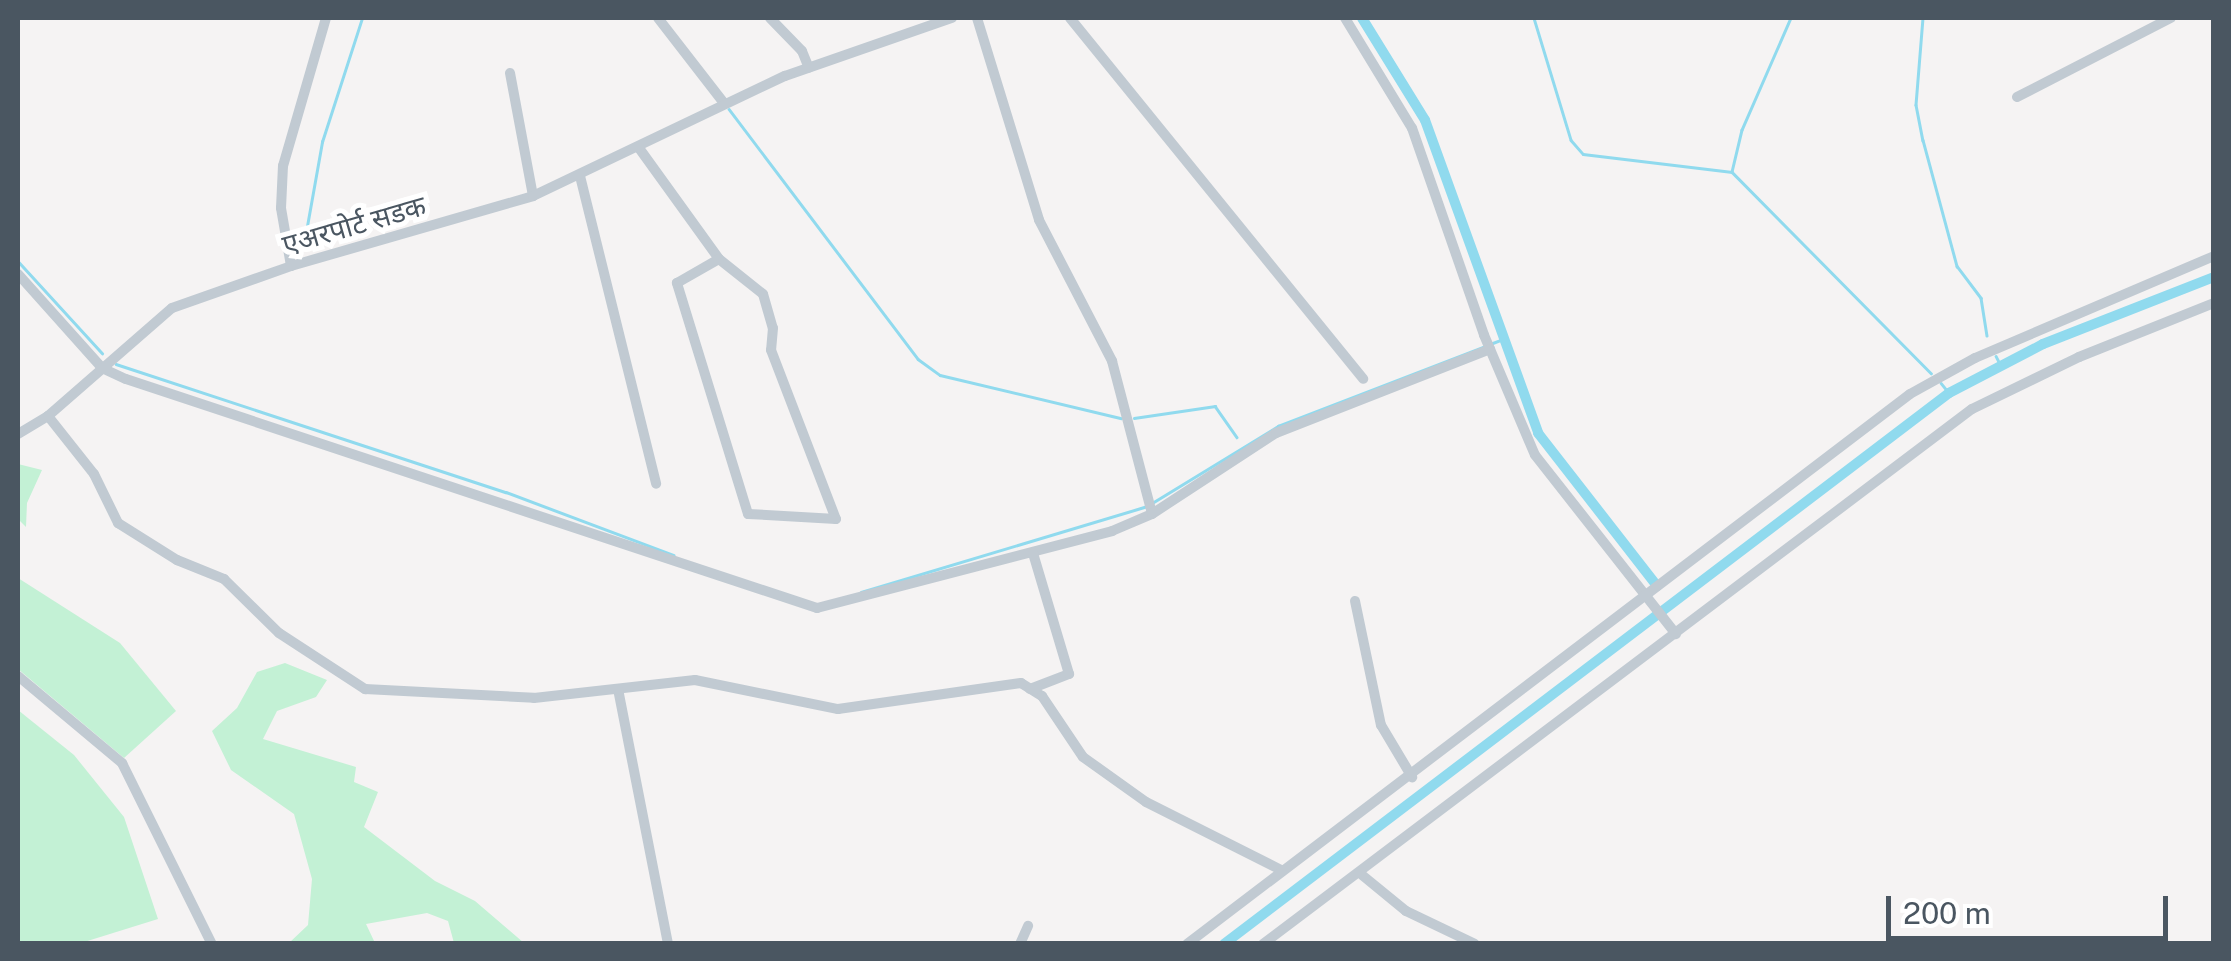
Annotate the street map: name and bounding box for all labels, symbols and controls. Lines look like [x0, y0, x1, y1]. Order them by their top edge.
street label: एअरपोर्ट सडक [278, 188, 430, 262]
scale bar [1891, 876, 2174, 938]
text: 200 m [1903, 895, 1991, 931]

